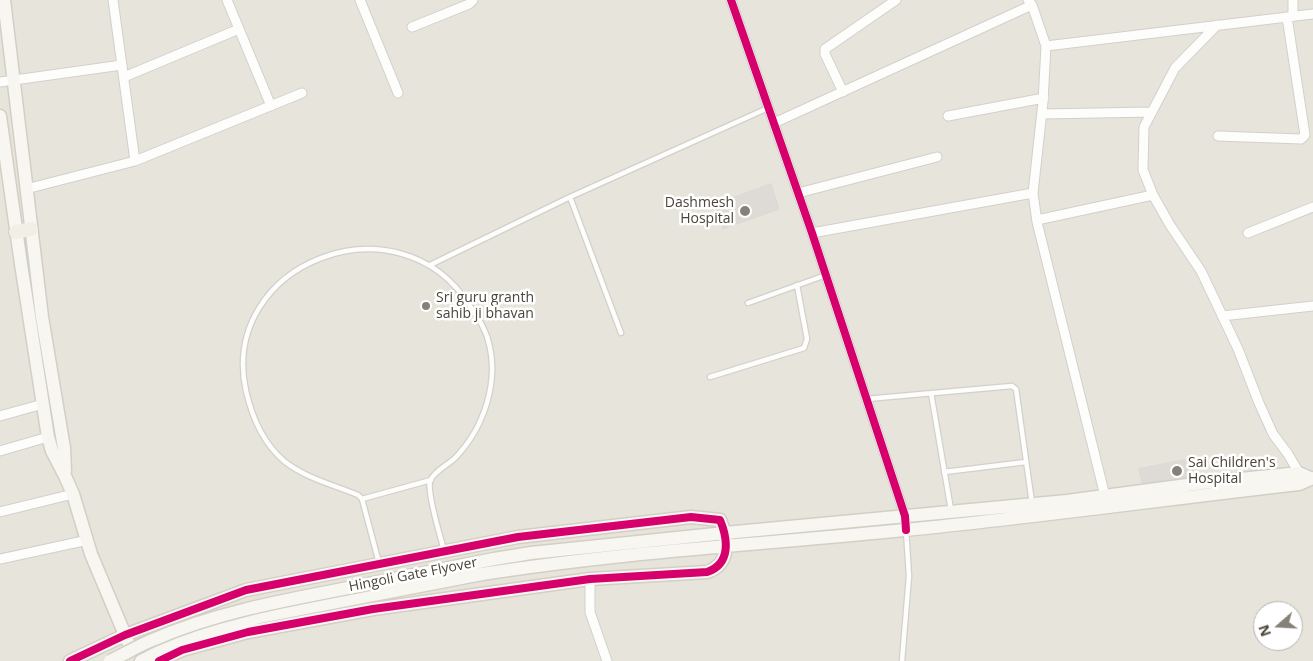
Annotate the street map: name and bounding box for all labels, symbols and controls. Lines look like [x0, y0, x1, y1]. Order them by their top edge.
place label: Dashmesh Hospital [665, 195, 734, 228]
marker: Dashmesh Hospital [738, 204, 752, 218]
place label: Sri guru granth sahib ji bhavan [436, 290, 534, 322]
marker: Sri guru granth sahib ji bhavan [420, 300, 432, 312]
place label: Sai Children's Hospital [1188, 455, 1276, 488]
marker: Sai Children's Hospital [1170, 464, 1184, 478]
street label: Hingoli Gate Flyover [347, 554, 479, 596]
north arrow [1253, 601, 1303, 651]
text: N [1253, 622, 1275, 639]

